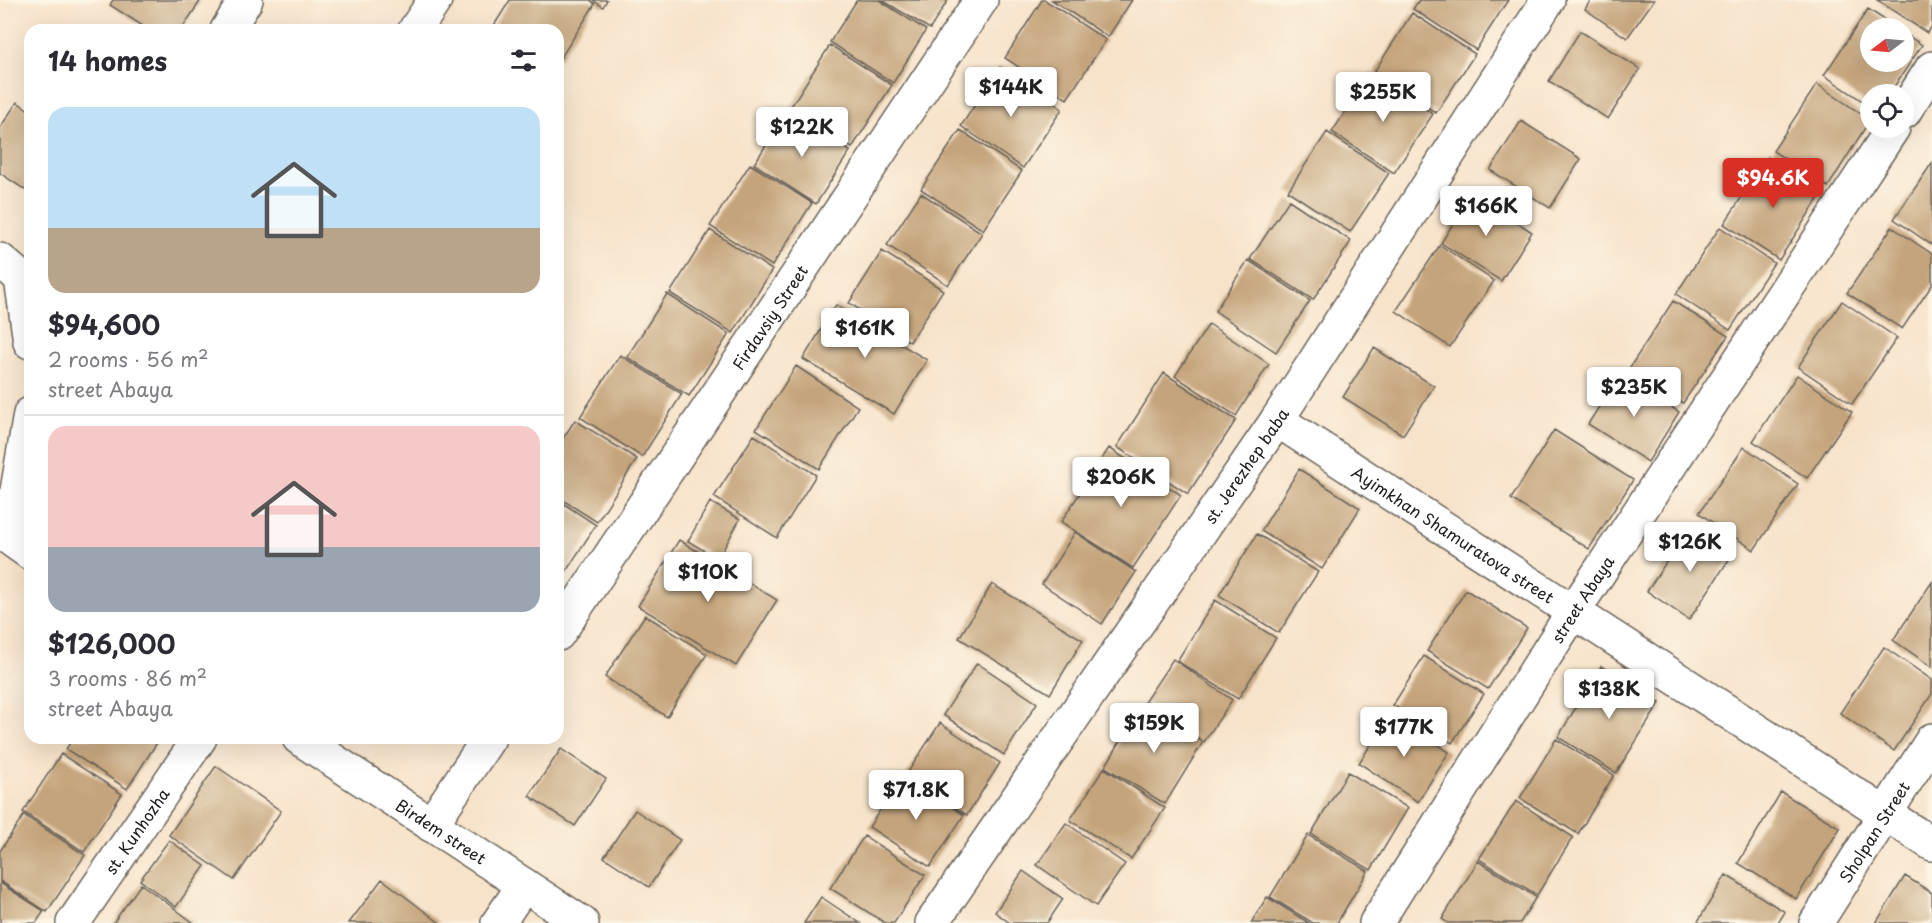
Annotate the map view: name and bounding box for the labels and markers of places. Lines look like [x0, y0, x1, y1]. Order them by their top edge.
pin: $144K [969, 67, 1053, 118]
pin: $255K [1341, 72, 1425, 123]
pin: $122K [760, 107, 844, 158]
pin: $94.6K [1724, 158, 1822, 209]
pin: $166K [1444, 186, 1528, 237]
pin: $161K [823, 308, 907, 359]
pin: $235K [1592, 367, 1676, 418]
pin: $206K [1079, 457, 1163, 508]
pin: $126K [1648, 522, 1732, 573]
pin: $110K [666, 552, 750, 603]
pin: $138K [1567, 669, 1651, 720]
pin: $159K [1112, 703, 1196, 754]
pin: $177K [1362, 707, 1446, 758]
pin: $71.8K [867, 770, 965, 821]

